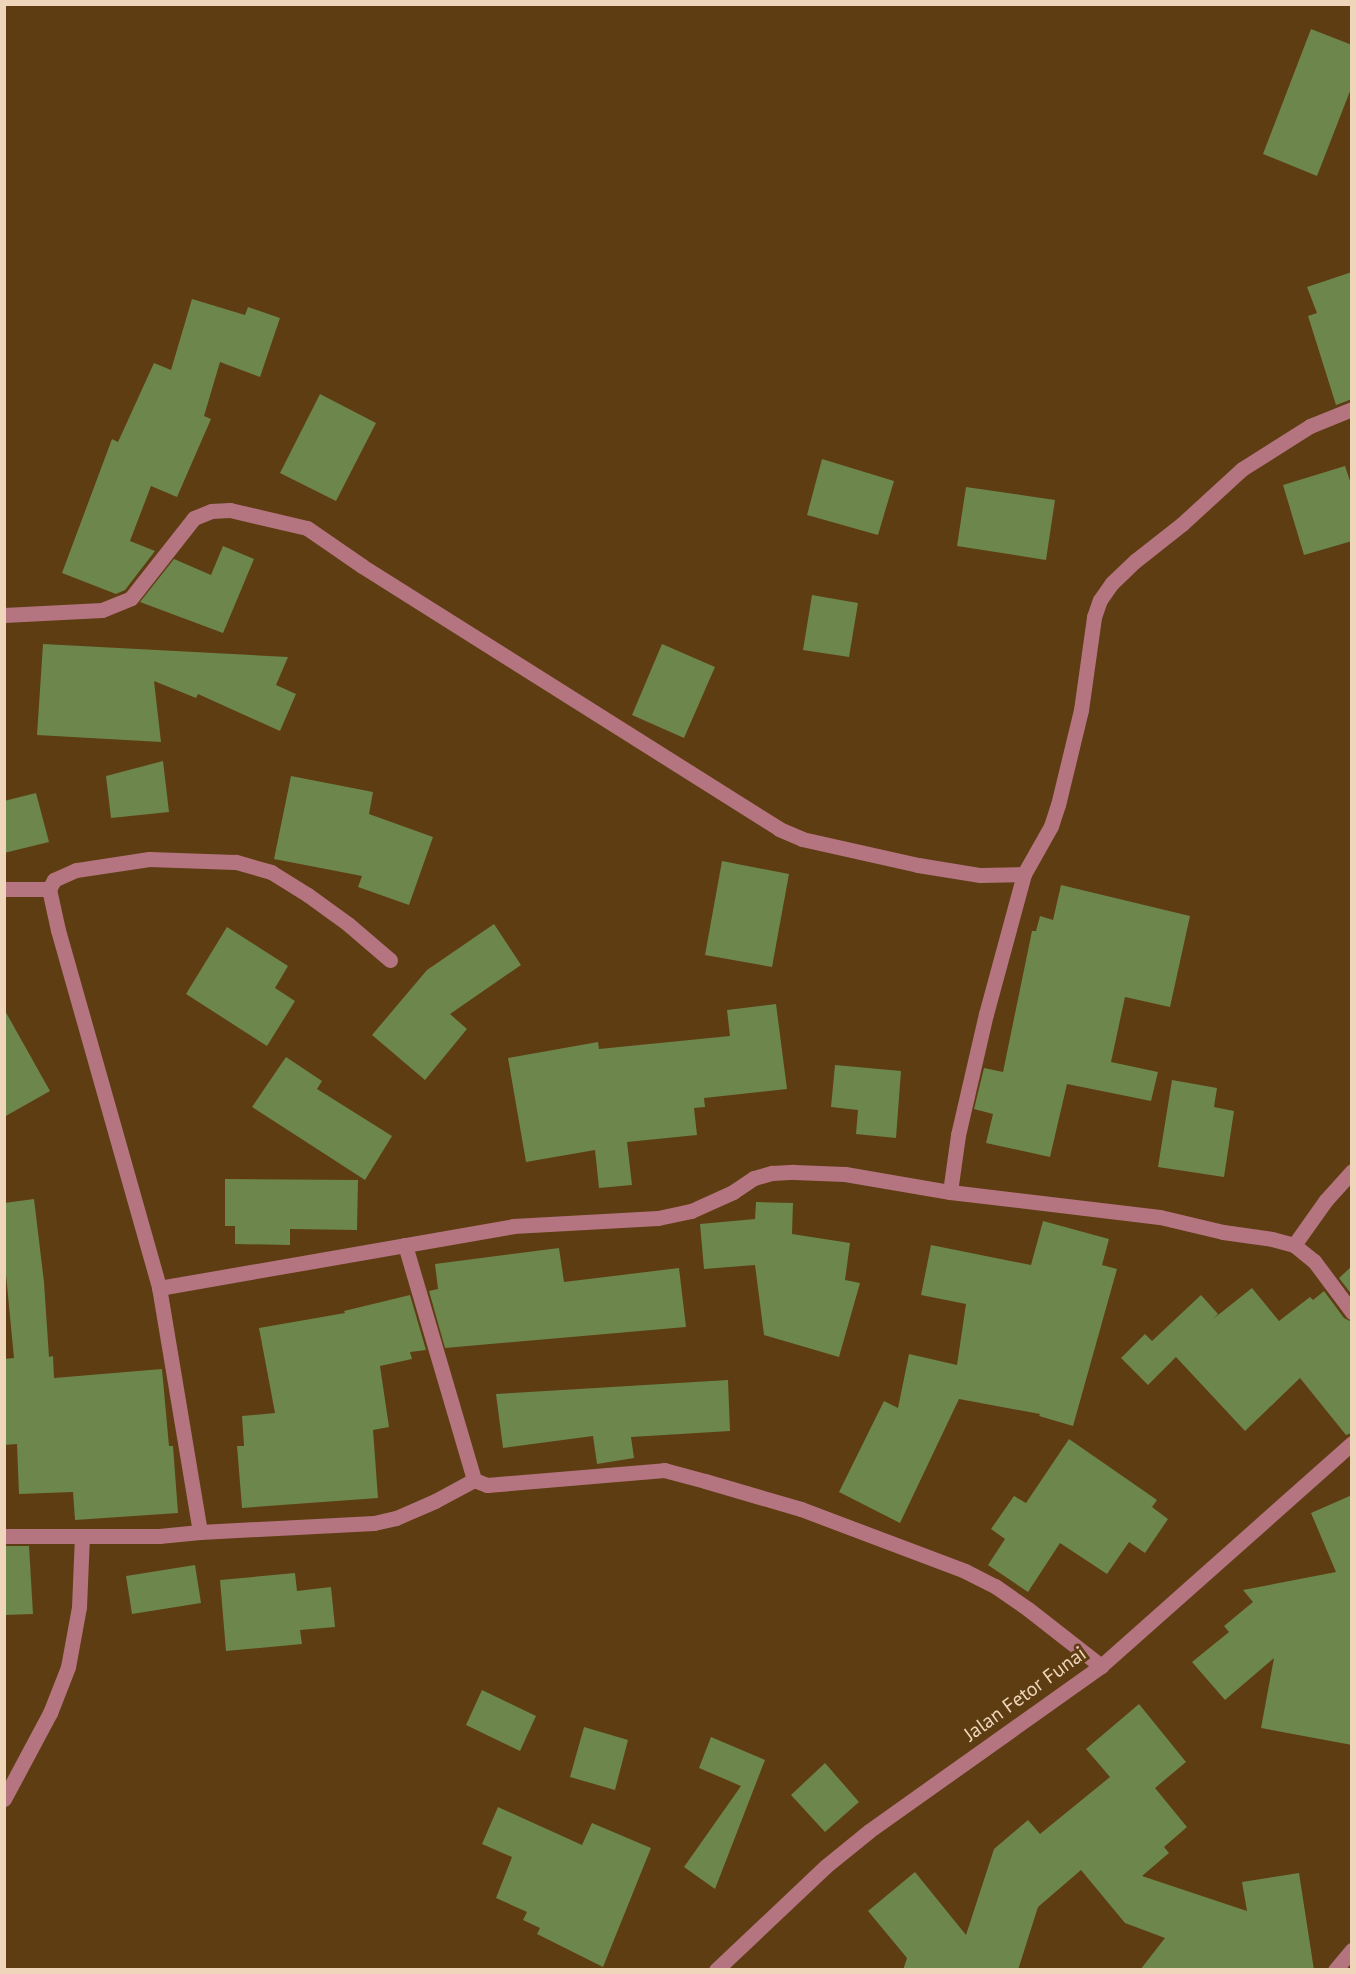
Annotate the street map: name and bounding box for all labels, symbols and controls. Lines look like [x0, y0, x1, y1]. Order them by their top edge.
street label: Jalan Fetor Funai [959, 1642, 1091, 1746]

